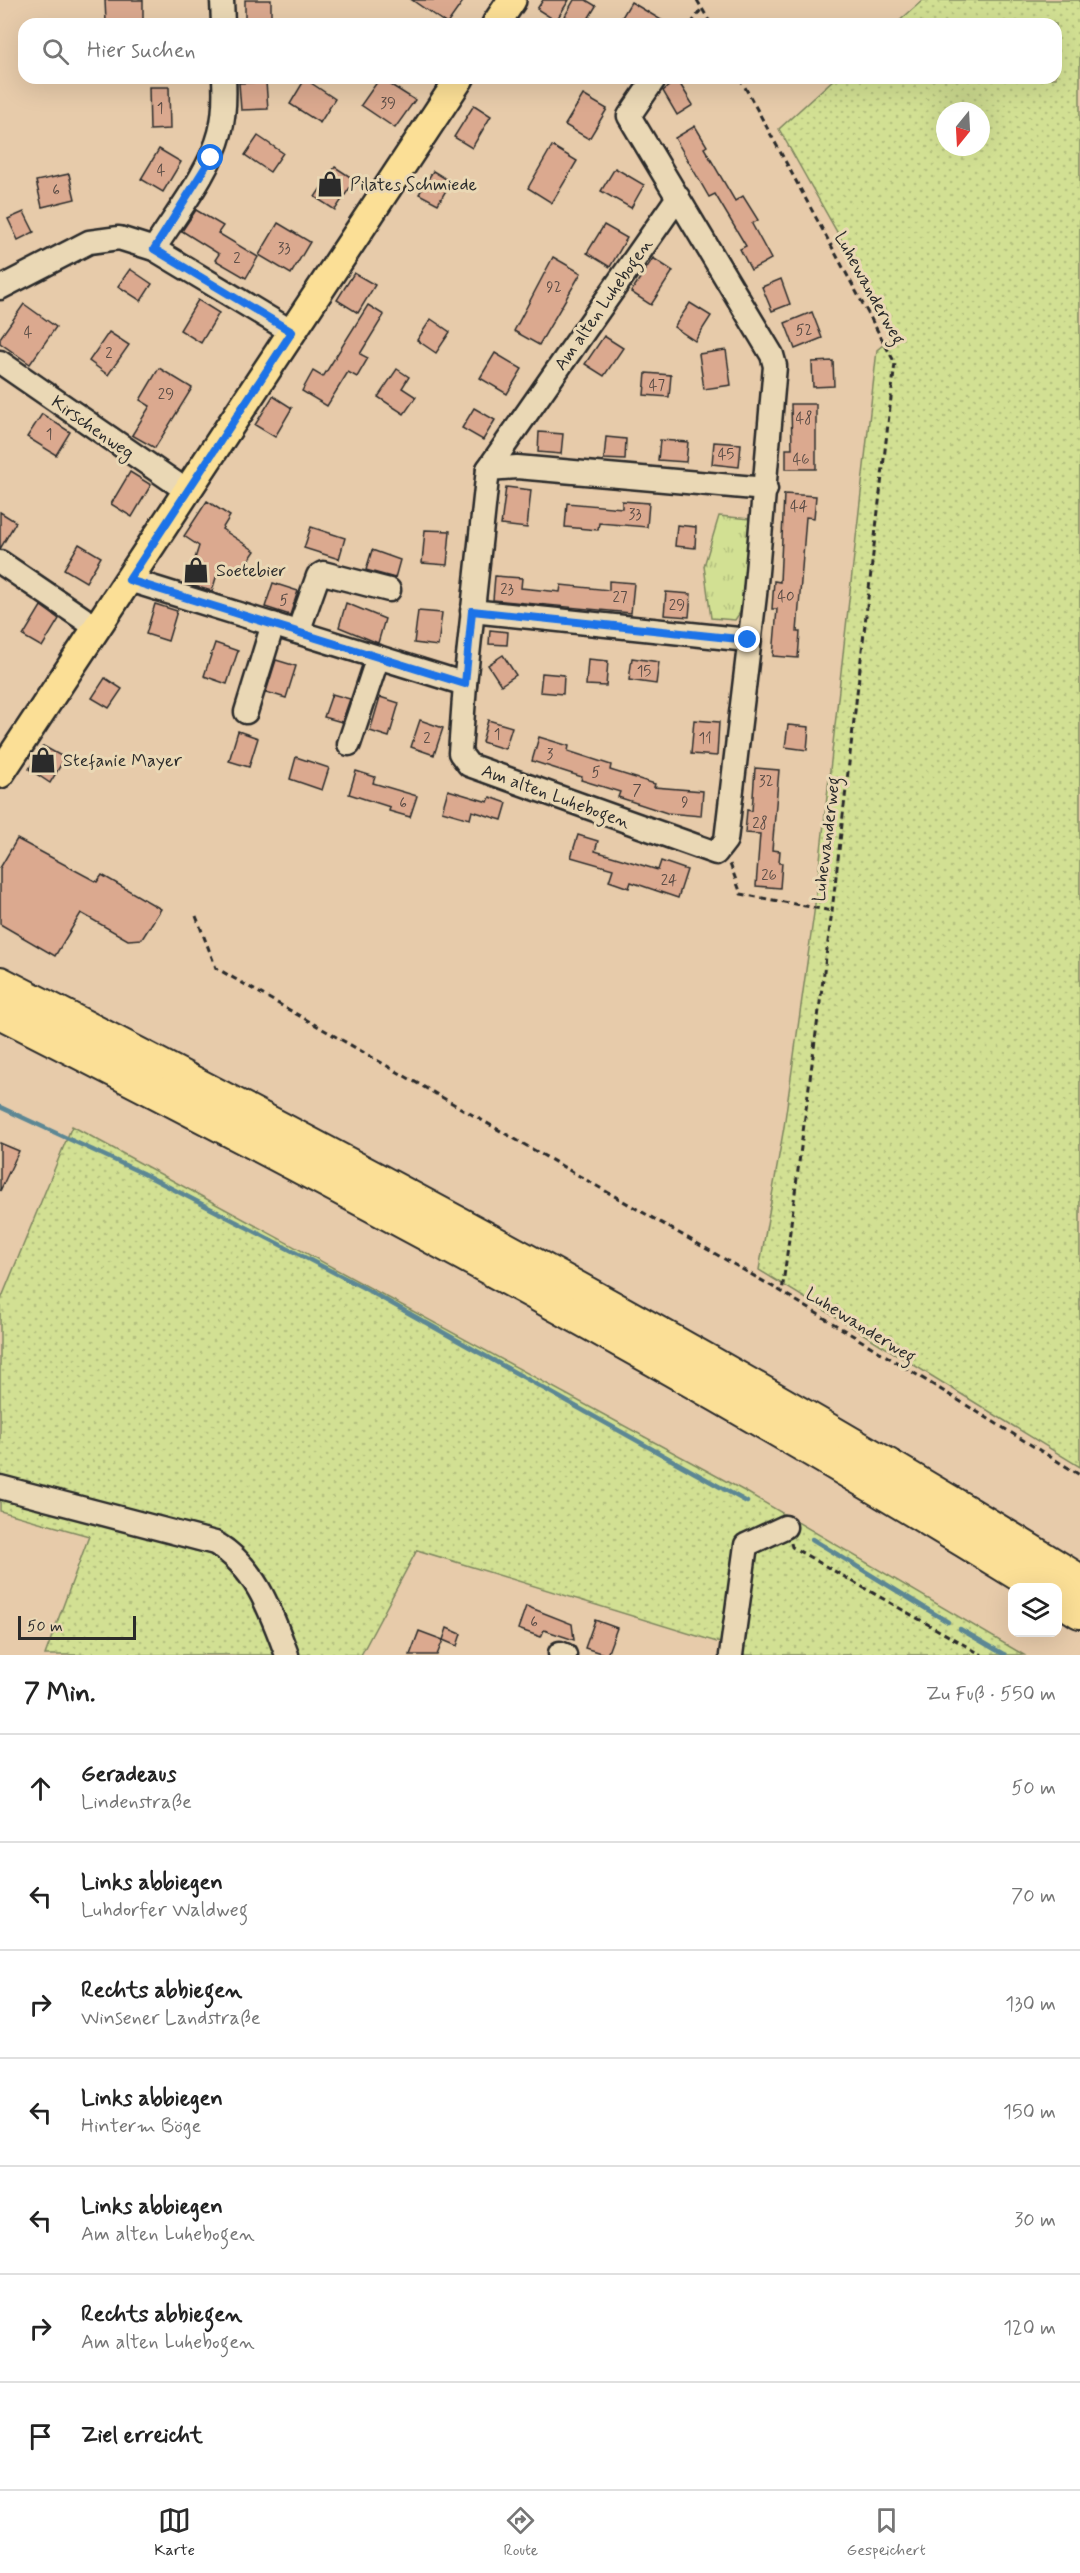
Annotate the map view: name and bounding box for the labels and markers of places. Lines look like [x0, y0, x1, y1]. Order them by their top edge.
shop icon: Pilates Schmiede [315, 169, 345, 199]
place label: Pilates Schmiede [350, 173, 477, 197]
shop icon: Soetebier [181, 555, 211, 585]
place label: Soetebier [216, 559, 286, 583]
shop icon: Stefanie Mayer [28, 745, 58, 775]
place label: Stefanie Mayer [63, 749, 182, 773]

